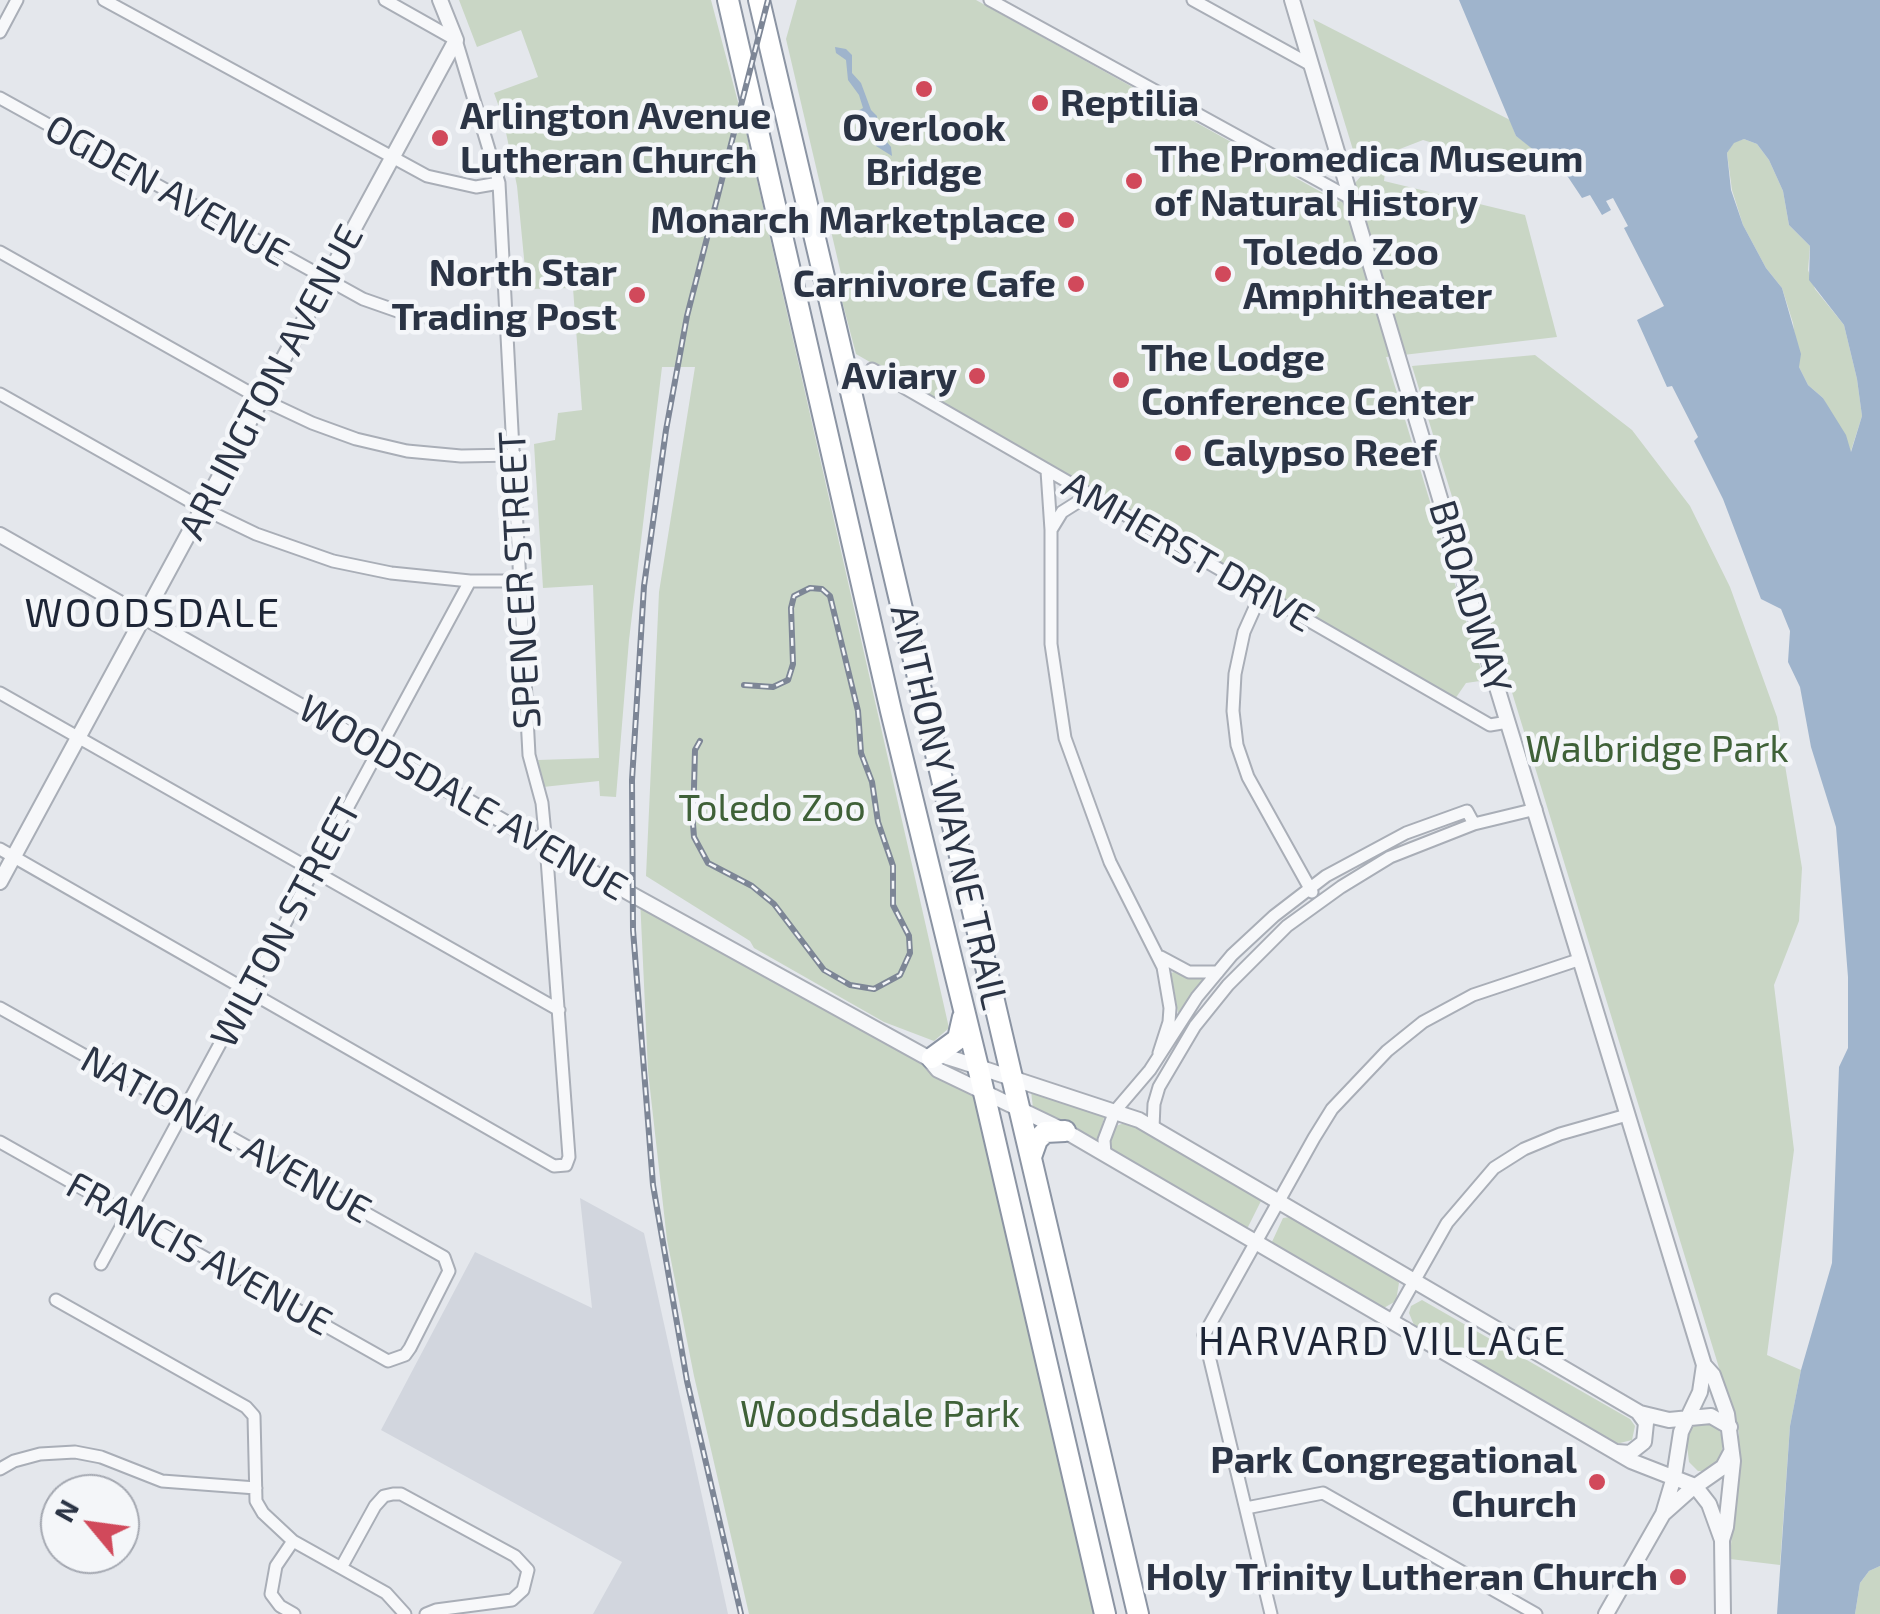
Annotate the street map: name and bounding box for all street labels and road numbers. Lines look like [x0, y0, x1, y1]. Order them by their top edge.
street label: OGDEN AVENUE [37, 105, 297, 277]
street label: ARLINGTON AVENUE [169, 217, 373, 547]
street label: SPENCER STREET [489, 430, 551, 730]
street label: AMHERST DRIVE [1054, 462, 1322, 642]
street label: BROADWAY [1419, 495, 1521, 699]
street label: ANTHONY WAYNE TRAIL [880, 600, 1018, 1014]
street label: WOODSDALE AVENUE [291, 685, 635, 911]
street label: WILTON STREET [201, 791, 371, 1055]
street label: NATIONAL AVENUE [73, 1036, 379, 1234]
street label: FRANCIS AVENUE [59, 1162, 339, 1346]

